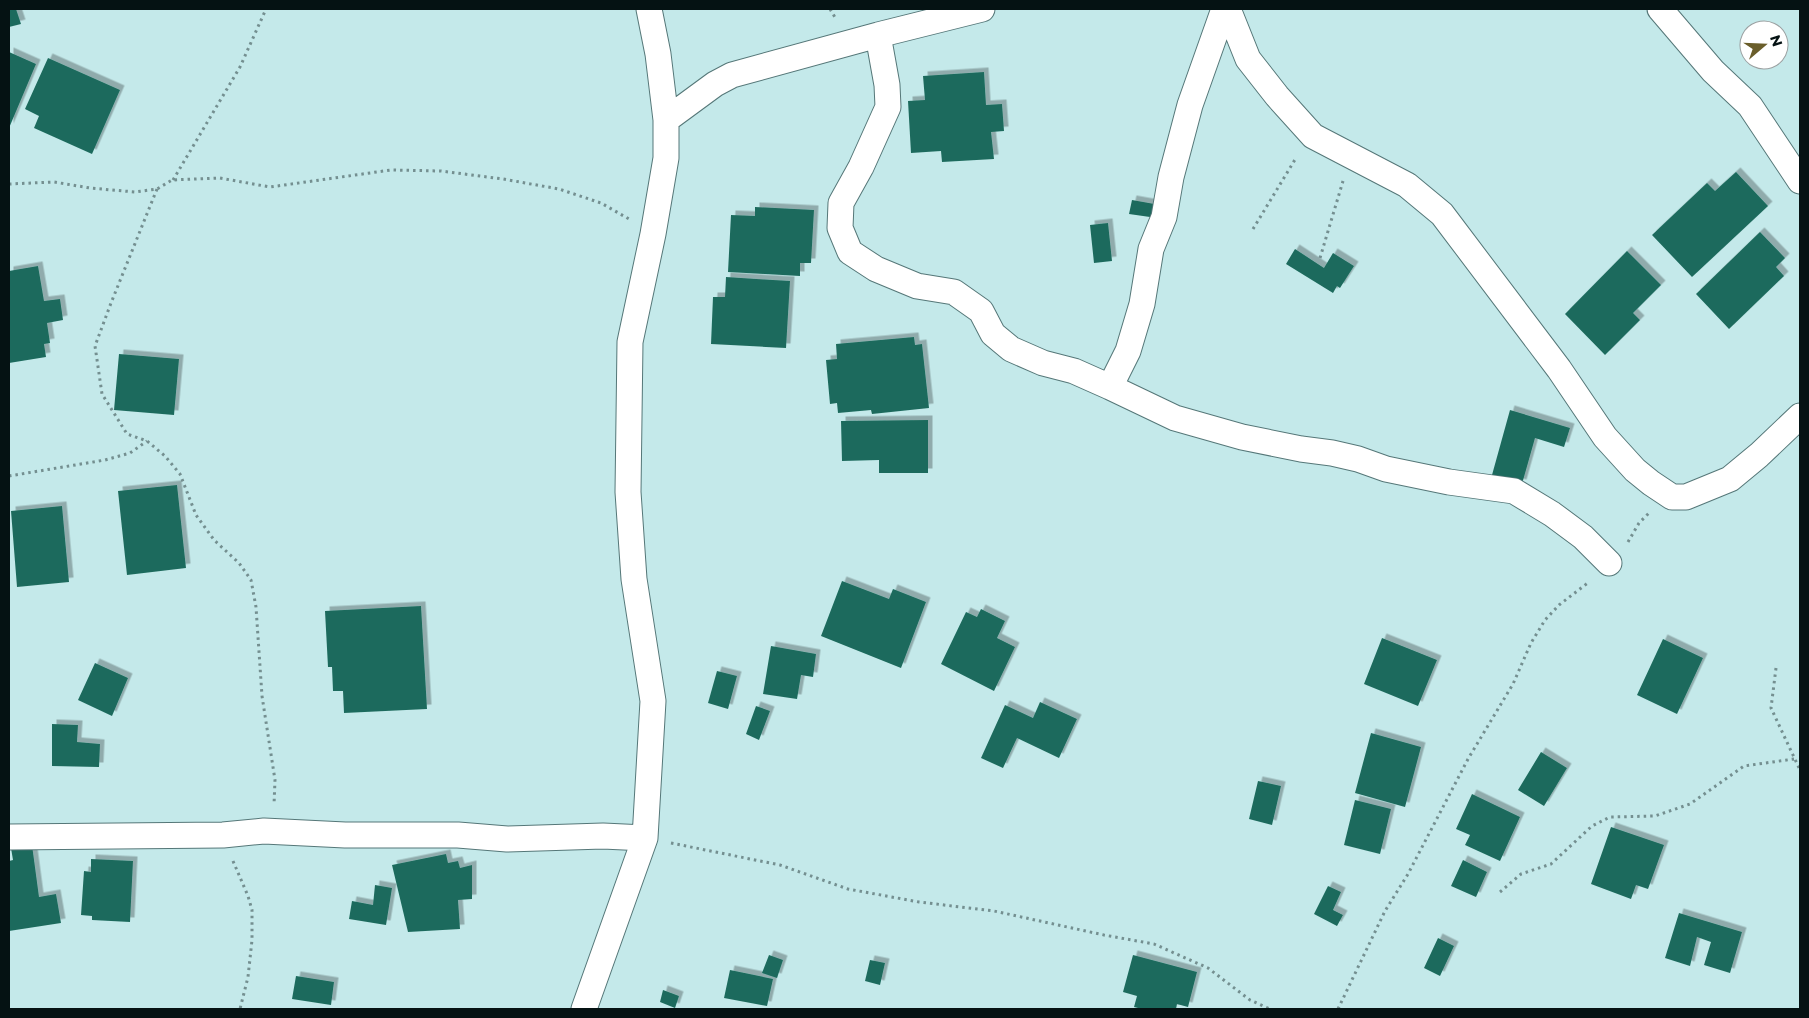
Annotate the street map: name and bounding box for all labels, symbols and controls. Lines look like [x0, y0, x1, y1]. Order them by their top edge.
north arrow [1739, 20, 1789, 70]
text: N [1766, 32, 1787, 49]

